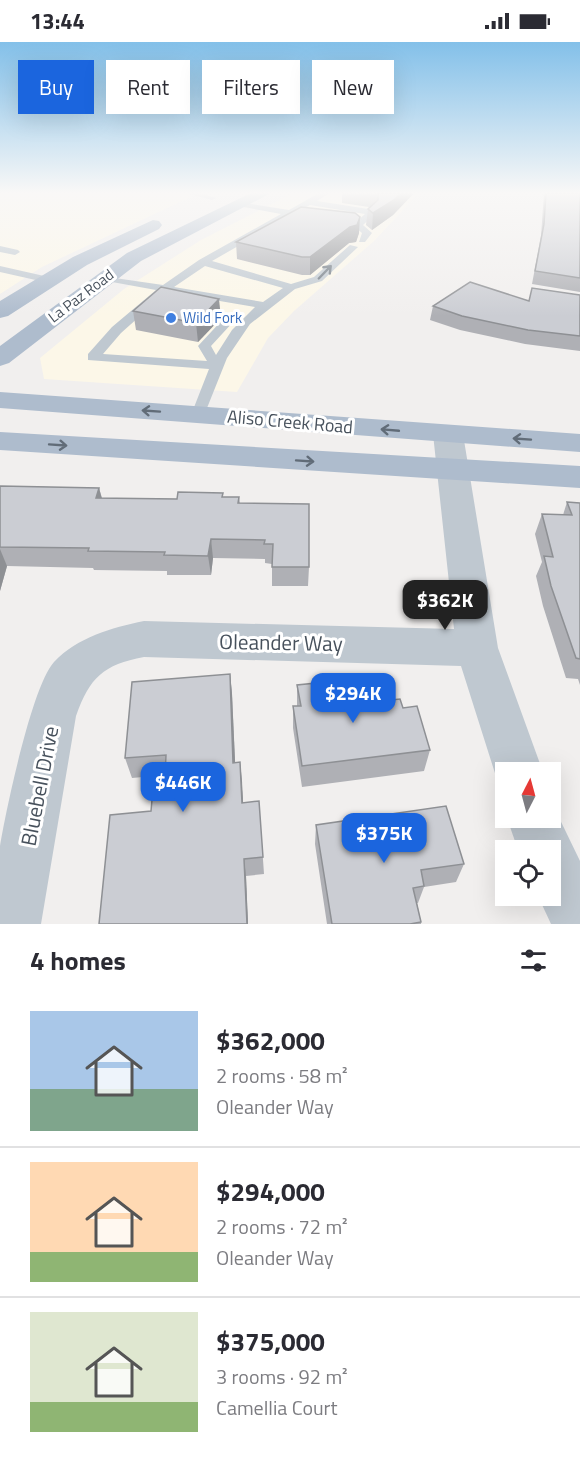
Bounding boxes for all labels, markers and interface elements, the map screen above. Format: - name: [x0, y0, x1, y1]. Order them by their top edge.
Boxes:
- text: 13:44: [30, 4, 85, 38]
- chip: Buy: [18, 60, 94, 114]
- chip: Rent: [106, 60, 190, 114]
- chip: Filters: [202, 60, 300, 114]
- chip: New: [312, 60, 394, 114]
- street label: La Paz Road: [43, 263, 118, 328]
- one-way arrow: [317, 265, 332, 280]
- place label: Wild Fork: [183, 306, 242, 329]
- marker: Wild Fork: [164, 311, 178, 325]
- street label: Aliso Creek Road: [226, 403, 354, 440]
- one-way arrow: [141, 405, 161, 416]
- one-way arrow: [381, 424, 401, 435]
- one-way arrow: [512, 433, 532, 444]
- one-way arrow: [48, 439, 68, 450]
- one-way arrow: [294, 456, 314, 467]
- pin: $362K: [403, 580, 487, 631]
- text: $362K: [417, 584, 473, 615]
- street label: Oleander Way: [219, 625, 343, 659]
- pin: $294K: [311, 673, 395, 724]
- text: $294K: [325, 677, 381, 708]
- street label: Bluebell Drive: [12, 723, 66, 848]
- pin: $446K: [141, 762, 225, 813]
- north arrow: [495, 762, 561, 828]
- map controls: [495, 762, 561, 906]
- text: $446K: [155, 766, 211, 797]
- pin: $375K: [342, 813, 426, 864]
- text: $375K: [356, 817, 412, 848]
- button: locate: [495, 840, 561, 906]
- text: 4 homes: [30, 941, 126, 980]
- icon: filters: [517, 944, 550, 977]
- text: $362,000: [216, 1021, 325, 1060]
- icon: home: [78, 1035, 150, 1107]
- text: 2 rooms · 58 m²: [216, 1060, 348, 1091]
- text: Oleander Way: [216, 1091, 334, 1122]
- text: $294,000: [216, 1172, 325, 1211]
- icon: home: [78, 1186, 150, 1258]
- text: 2 rooms · 72 m²: [216, 1211, 348, 1242]
- text: Oleander Way: [216, 1242, 334, 1273]
- text: $375,000: [216, 1322, 325, 1361]
- icon: home: [78, 1336, 150, 1408]
- text: 3 rooms · 92 m²: [216, 1361, 348, 1392]
- text: Camellia Court: [216, 1392, 338, 1423]

